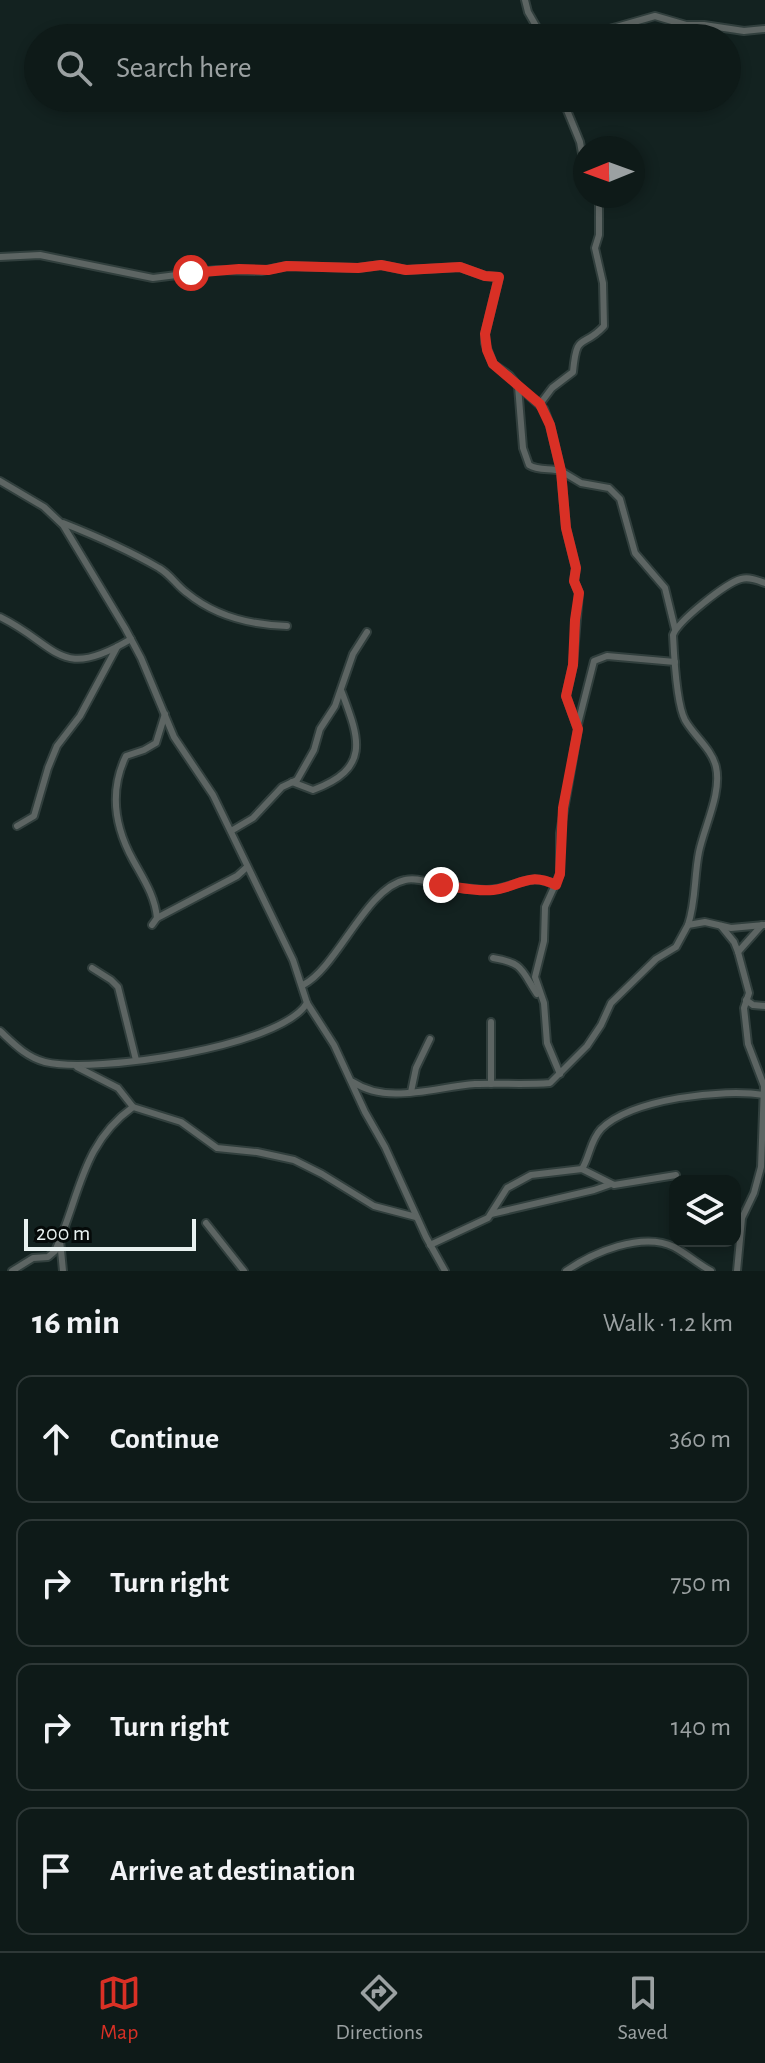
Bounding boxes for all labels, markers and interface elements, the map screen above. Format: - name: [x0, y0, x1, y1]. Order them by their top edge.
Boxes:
- search box: [24, 24, 741, 112]
- icon: search: [52, 46, 96, 90]
- text: Search here: [116, 53, 252, 83]
- north arrow: [573, 136, 645, 208]
- route start: [173, 255, 209, 291]
- route end: [423, 867, 459, 903]
- map controls: [669, 1175, 741, 1247]
- button: layers: [669, 1175, 741, 1247]
- scale bar: [24, 1215, 196, 1251]
- text: 200 m: [36, 1222, 90, 1244]
- text: 16 min: [32, 1306, 120, 1340]
- text: Walk · 1.2 km: [603, 1310, 733, 1336]
- icon: ahead: [34, 1417, 78, 1461]
- text: Continue: [110, 1424, 219, 1454]
- text: 360 m: [669, 1426, 731, 1452]
- icon: right: [34, 1561, 78, 1605]
- text: Turn right: [110, 1568, 229, 1598]
- text: 750 m: [670, 1570, 731, 1596]
- icon: right: [34, 1705, 78, 1749]
- text: Turn right: [110, 1712, 229, 1742]
- text: 140 m: [671, 1714, 731, 1740]
- icon: arrive: [34, 1849, 78, 1893]
- text: Arrive at destination: [110, 1856, 356, 1886]
- tab: Map: [97, 1971, 141, 2045]
- tab: Directions: [335, 1971, 423, 2045]
- tab: Saved: [617, 1971, 668, 2045]

